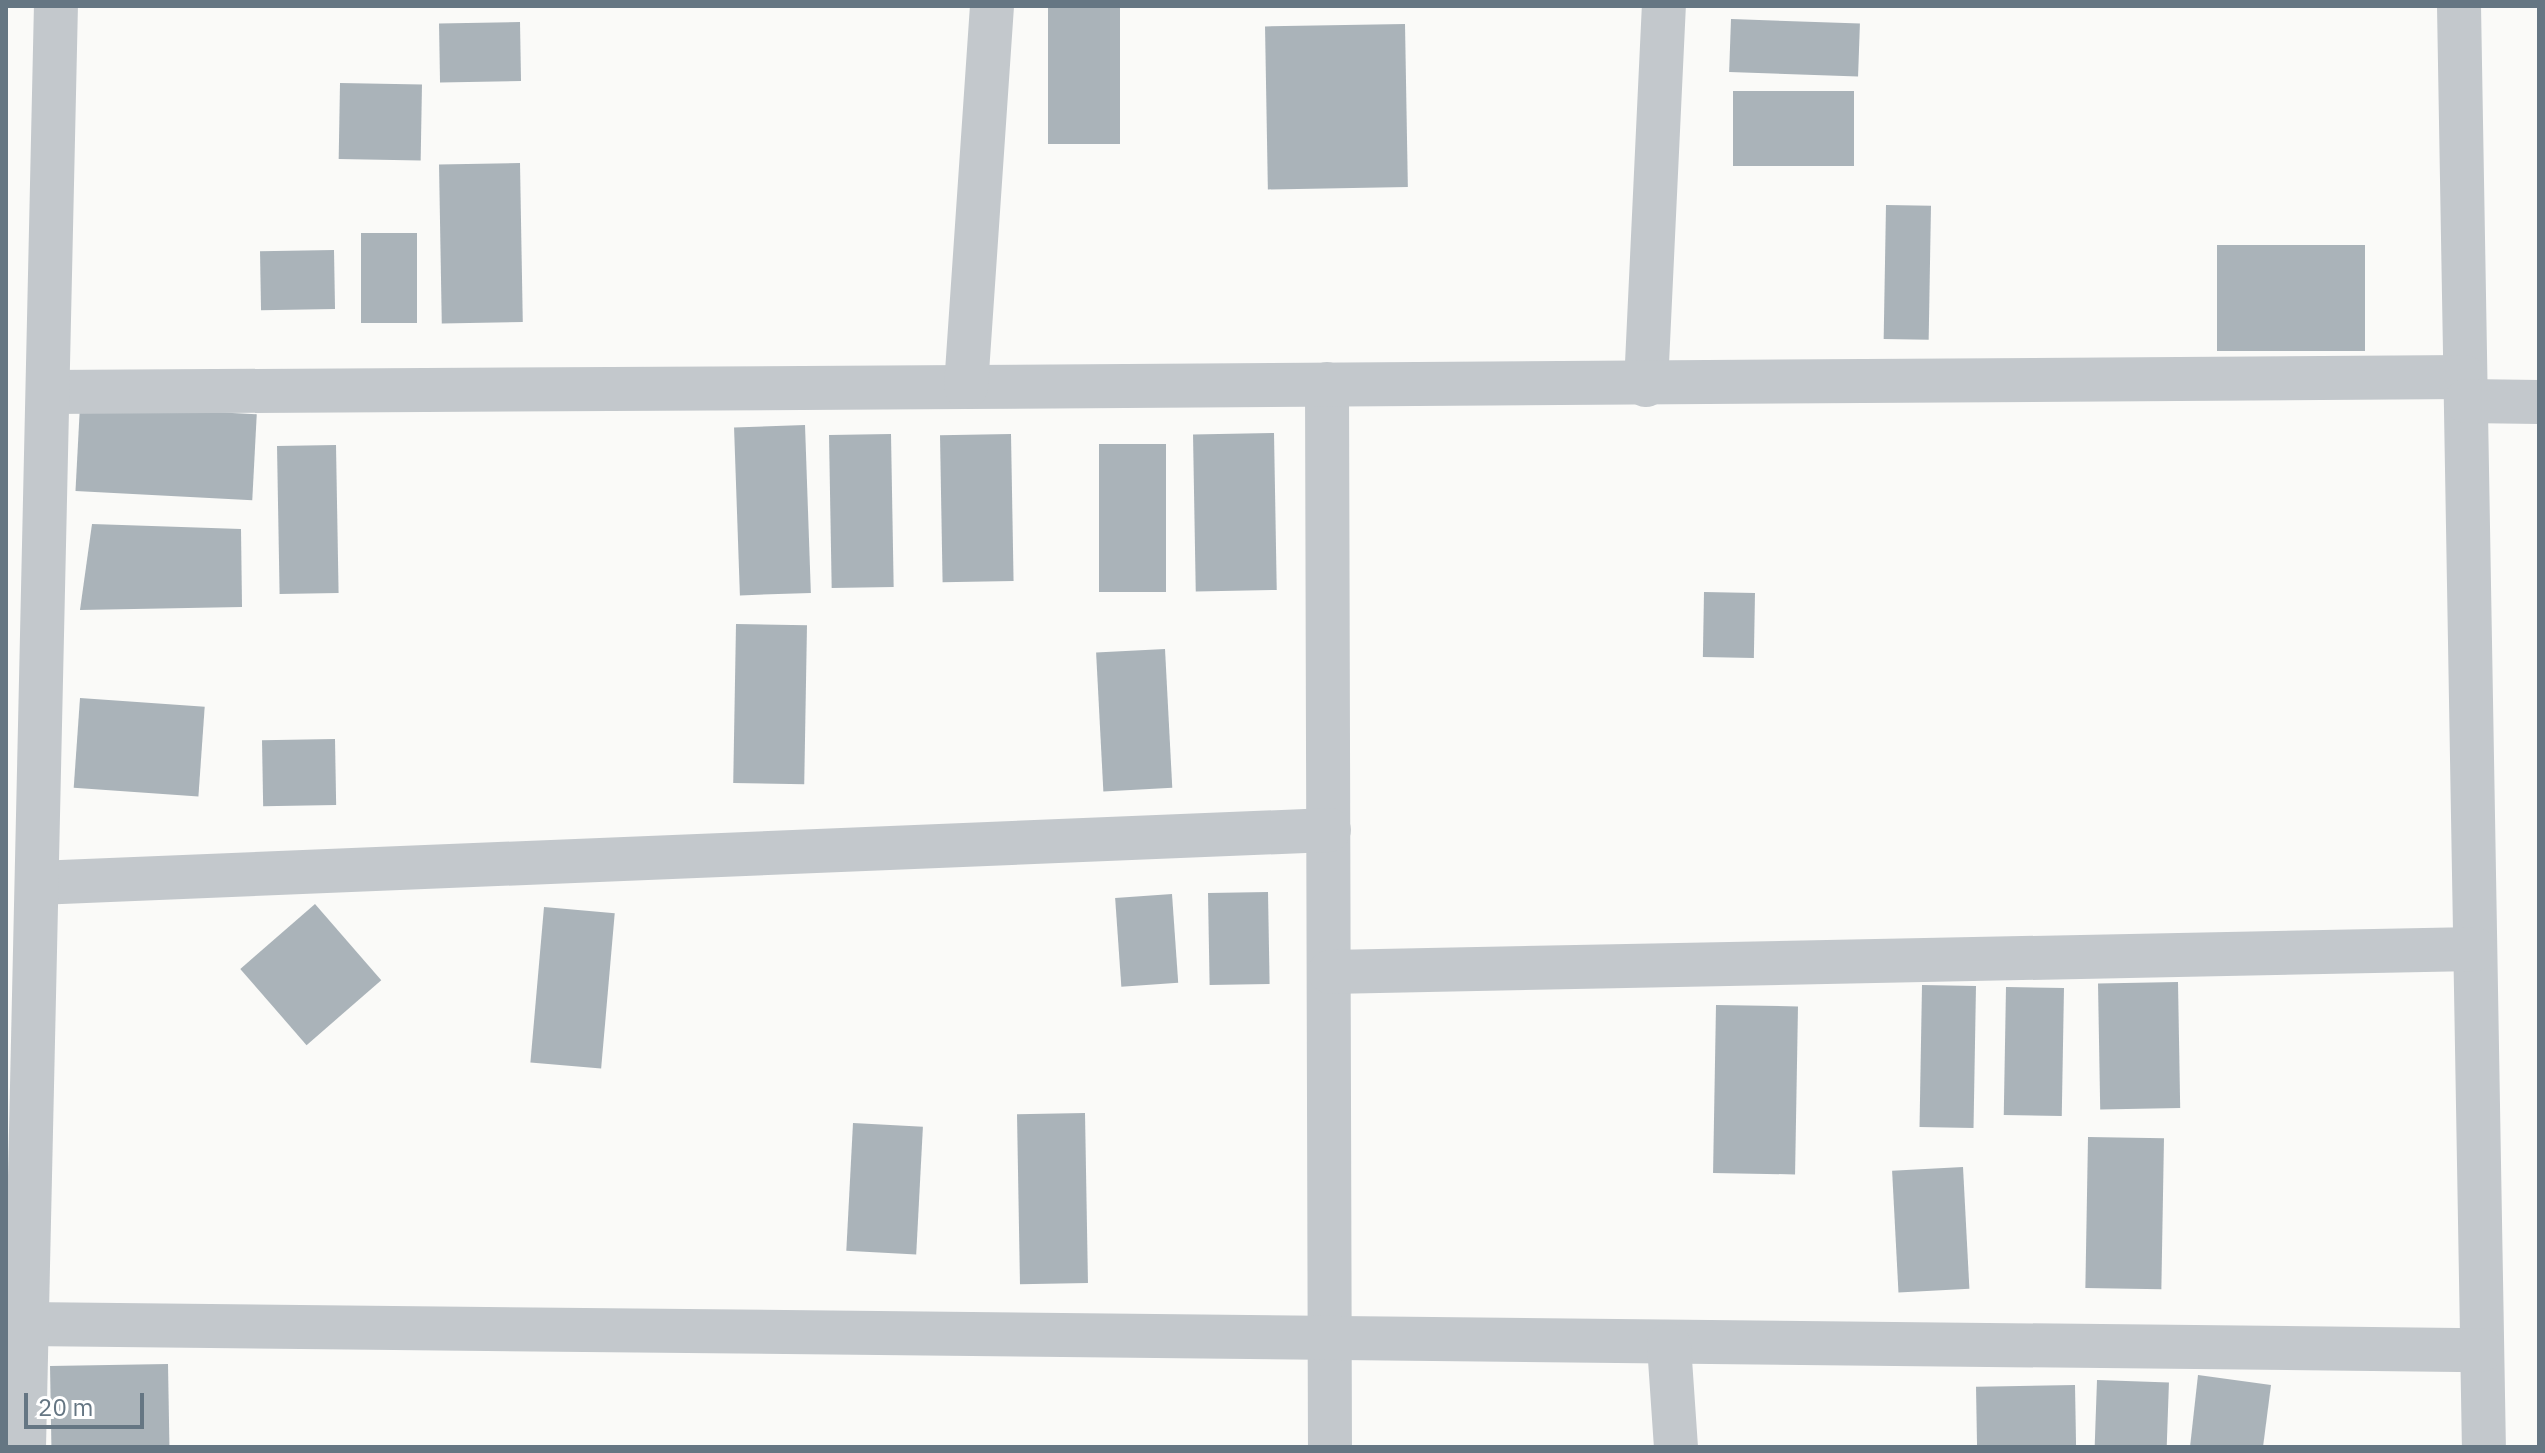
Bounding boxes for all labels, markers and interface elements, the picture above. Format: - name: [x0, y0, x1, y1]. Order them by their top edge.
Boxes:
- scale bar: [28, 1377, 148, 1427]
- text: 20 m: [38, 1391, 93, 1423]

